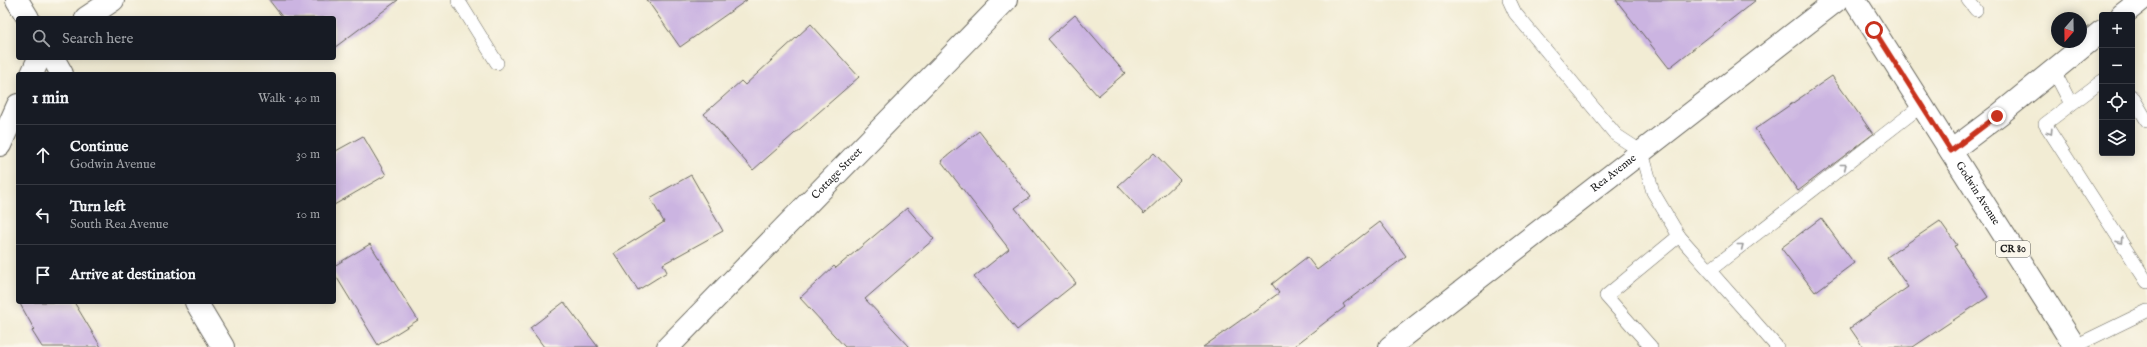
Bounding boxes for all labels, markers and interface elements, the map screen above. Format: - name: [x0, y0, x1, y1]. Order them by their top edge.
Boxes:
- north arrow: [2051, 12, 2087, 48]
- map controls: [2099, 12, 2135, 156]
- button: +: [2099, 12, 2135, 48]
- search box: [16, 16, 336, 60]
- route start: [1865, 21, 1883, 39]
- icon: search: [30, 27, 52, 49]
- text: Search here: [62, 29, 133, 48]
- button: −: [2099, 48, 2135, 84]
- button: locate: [2099, 84, 2135, 120]
- text: 1 min: [32, 88, 69, 109]
- text: Walk · 40 m: [258, 90, 320, 107]
- route end: [1988, 107, 2006, 125]
- button: layers: [2099, 120, 2135, 156]
- one-way arrow: [2045, 127, 2052, 134]
- text: Continue: [70, 137, 128, 156]
- icon: ahead: [32, 144, 54, 166]
- street label: Cottage Street: [808, 145, 865, 203]
- text: 30 m: [296, 146, 320, 163]
- street label: Rea Avenue: [1588, 151, 1639, 196]
- text: Godwin Avenue: [70, 156, 156, 173]
- street label: Godwin Avenue: [1952, 159, 2003, 228]
- one-way arrow: [1839, 164, 1846, 171]
- text: Turn left: [70, 197, 126, 216]
- icon: left: [32, 204, 54, 226]
- text: 10 m: [296, 206, 320, 223]
- text: South Rea Avenue: [70, 216, 169, 233]
- one-way arrow: [2115, 237, 2123, 244]
- road number: CR 80: [1996, 241, 2030, 257]
- one-way arrow: [1736, 243, 1743, 250]
- icon: arrive: [32, 264, 54, 286]
- text: Arrive at destination: [70, 265, 196, 284]

